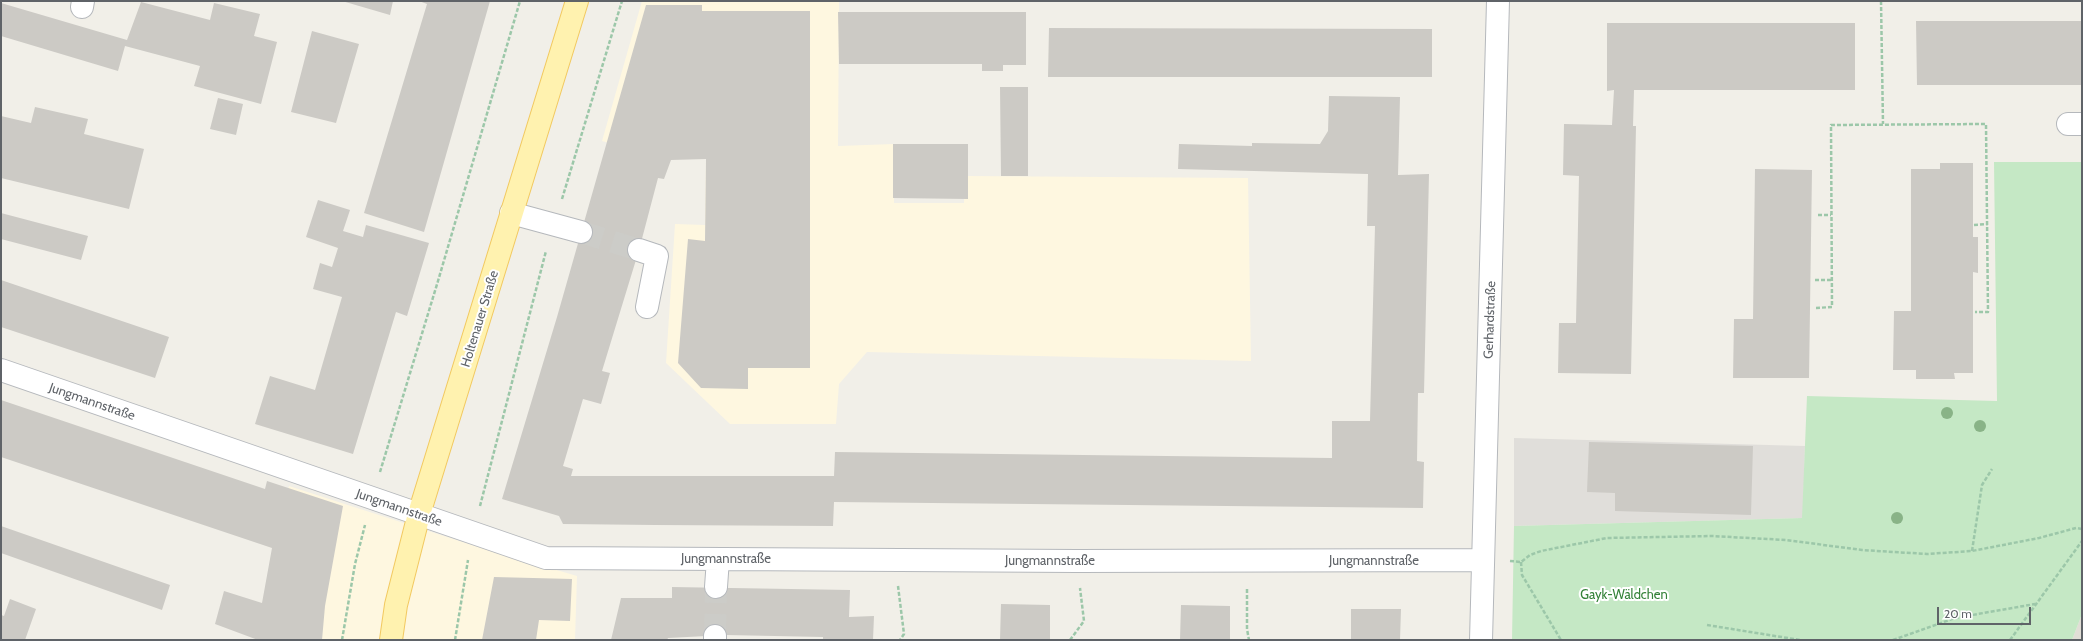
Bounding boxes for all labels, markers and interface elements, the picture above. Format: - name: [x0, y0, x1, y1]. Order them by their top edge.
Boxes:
- street label: Holtenauer Straße: [458, 269, 502, 369]
- street label: Gerhardstraße: [1481, 281, 1499, 359]
- street label: Jungmannstraße: [47, 380, 137, 424]
- street label: Jungmannstraße: [354, 486, 444, 530]
- street label: Jungmannstraße: [681, 551, 771, 567]
- street label: Jungmannstraße: [1005, 553, 1095, 569]
- street label: Jungmannstraße: [1329, 553, 1419, 569]
- park label: Gayk-Wäldchen: [1580, 587, 1668, 603]
- scale bar: [1939, 599, 2033, 625]
- text: 20 m: [1944, 606, 1972, 621]

